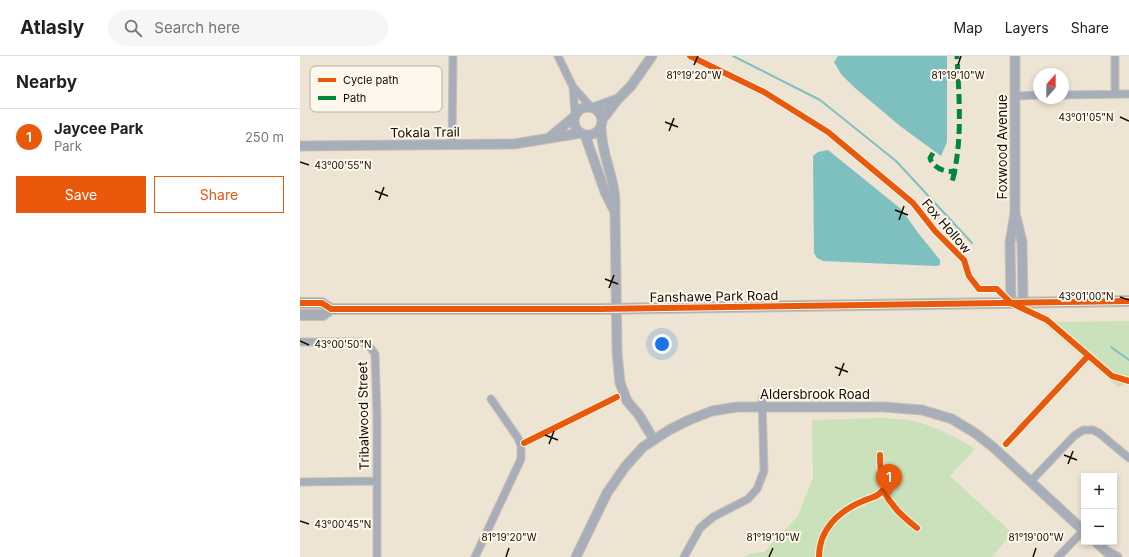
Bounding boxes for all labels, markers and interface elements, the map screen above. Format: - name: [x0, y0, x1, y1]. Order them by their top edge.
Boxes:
- search box: [108, 10, 388, 46]
- text: Atlasly: [20, 16, 84, 39]
- icon: search: [122, 17, 144, 39]
- text: Search here: [154, 18, 240, 37]
- text: Map: [954, 19, 983, 36]
- text: Layers: [1005, 19, 1049, 36]
- text: Share: [1071, 19, 1109, 36]
- legend: [310, 66, 442, 112]
- north arrow: [1033, 68, 1069, 104]
- text: 81°19'20"W: [667, 69, 722, 81]
- text: 81°19'10"W: [932, 69, 985, 81]
- text: Nearby: [16, 72, 77, 92]
- text: Cycle path: [343, 73, 399, 87]
- text: Path: [343, 91, 366, 105]
- street label: Foxwood Avenue: [994, 94, 1010, 200]
- text: 43°01'05"N: [1059, 111, 1114, 123]
- text: Jaycee Park: [54, 119, 144, 138]
- street label: Tokala Trail: [390, 123, 460, 141]
- text: 1: [26, 129, 32, 145]
- text: 250 m: [245, 129, 284, 145]
- text: Park: [54, 138, 82, 154]
- text: 43°00'55"N: [314, 159, 372, 171]
- button: Save: [16, 176, 146, 213]
- button: Share: [154, 176, 284, 213]
- street label: Fox Hollow: [919, 195, 975, 257]
- street label: Fanshawe Park Road: [650, 287, 778, 305]
- text: 43°01'00"N: [1058, 290, 1114, 302]
- your location: [652, 334, 672, 354]
- text: 43°00'50"N: [314, 338, 372, 350]
- street label: Tribalwood Street: [354, 362, 372, 470]
- street label: Aldersbrook Road: [760, 386, 870, 402]
- pin: 1: [876, 464, 902, 497]
- map controls: [1081, 473, 1117, 545]
- button: +: [1081, 473, 1117, 509]
- button: −: [1081, 509, 1117, 545]
- text: 43°00'45"N: [315, 518, 371, 530]
- text: 81°19'20"W: [482, 531, 537, 543]
- text: 81°19'10"W: [747, 531, 800, 543]
- text: 81°19'00"W: [1008, 531, 1064, 543]

